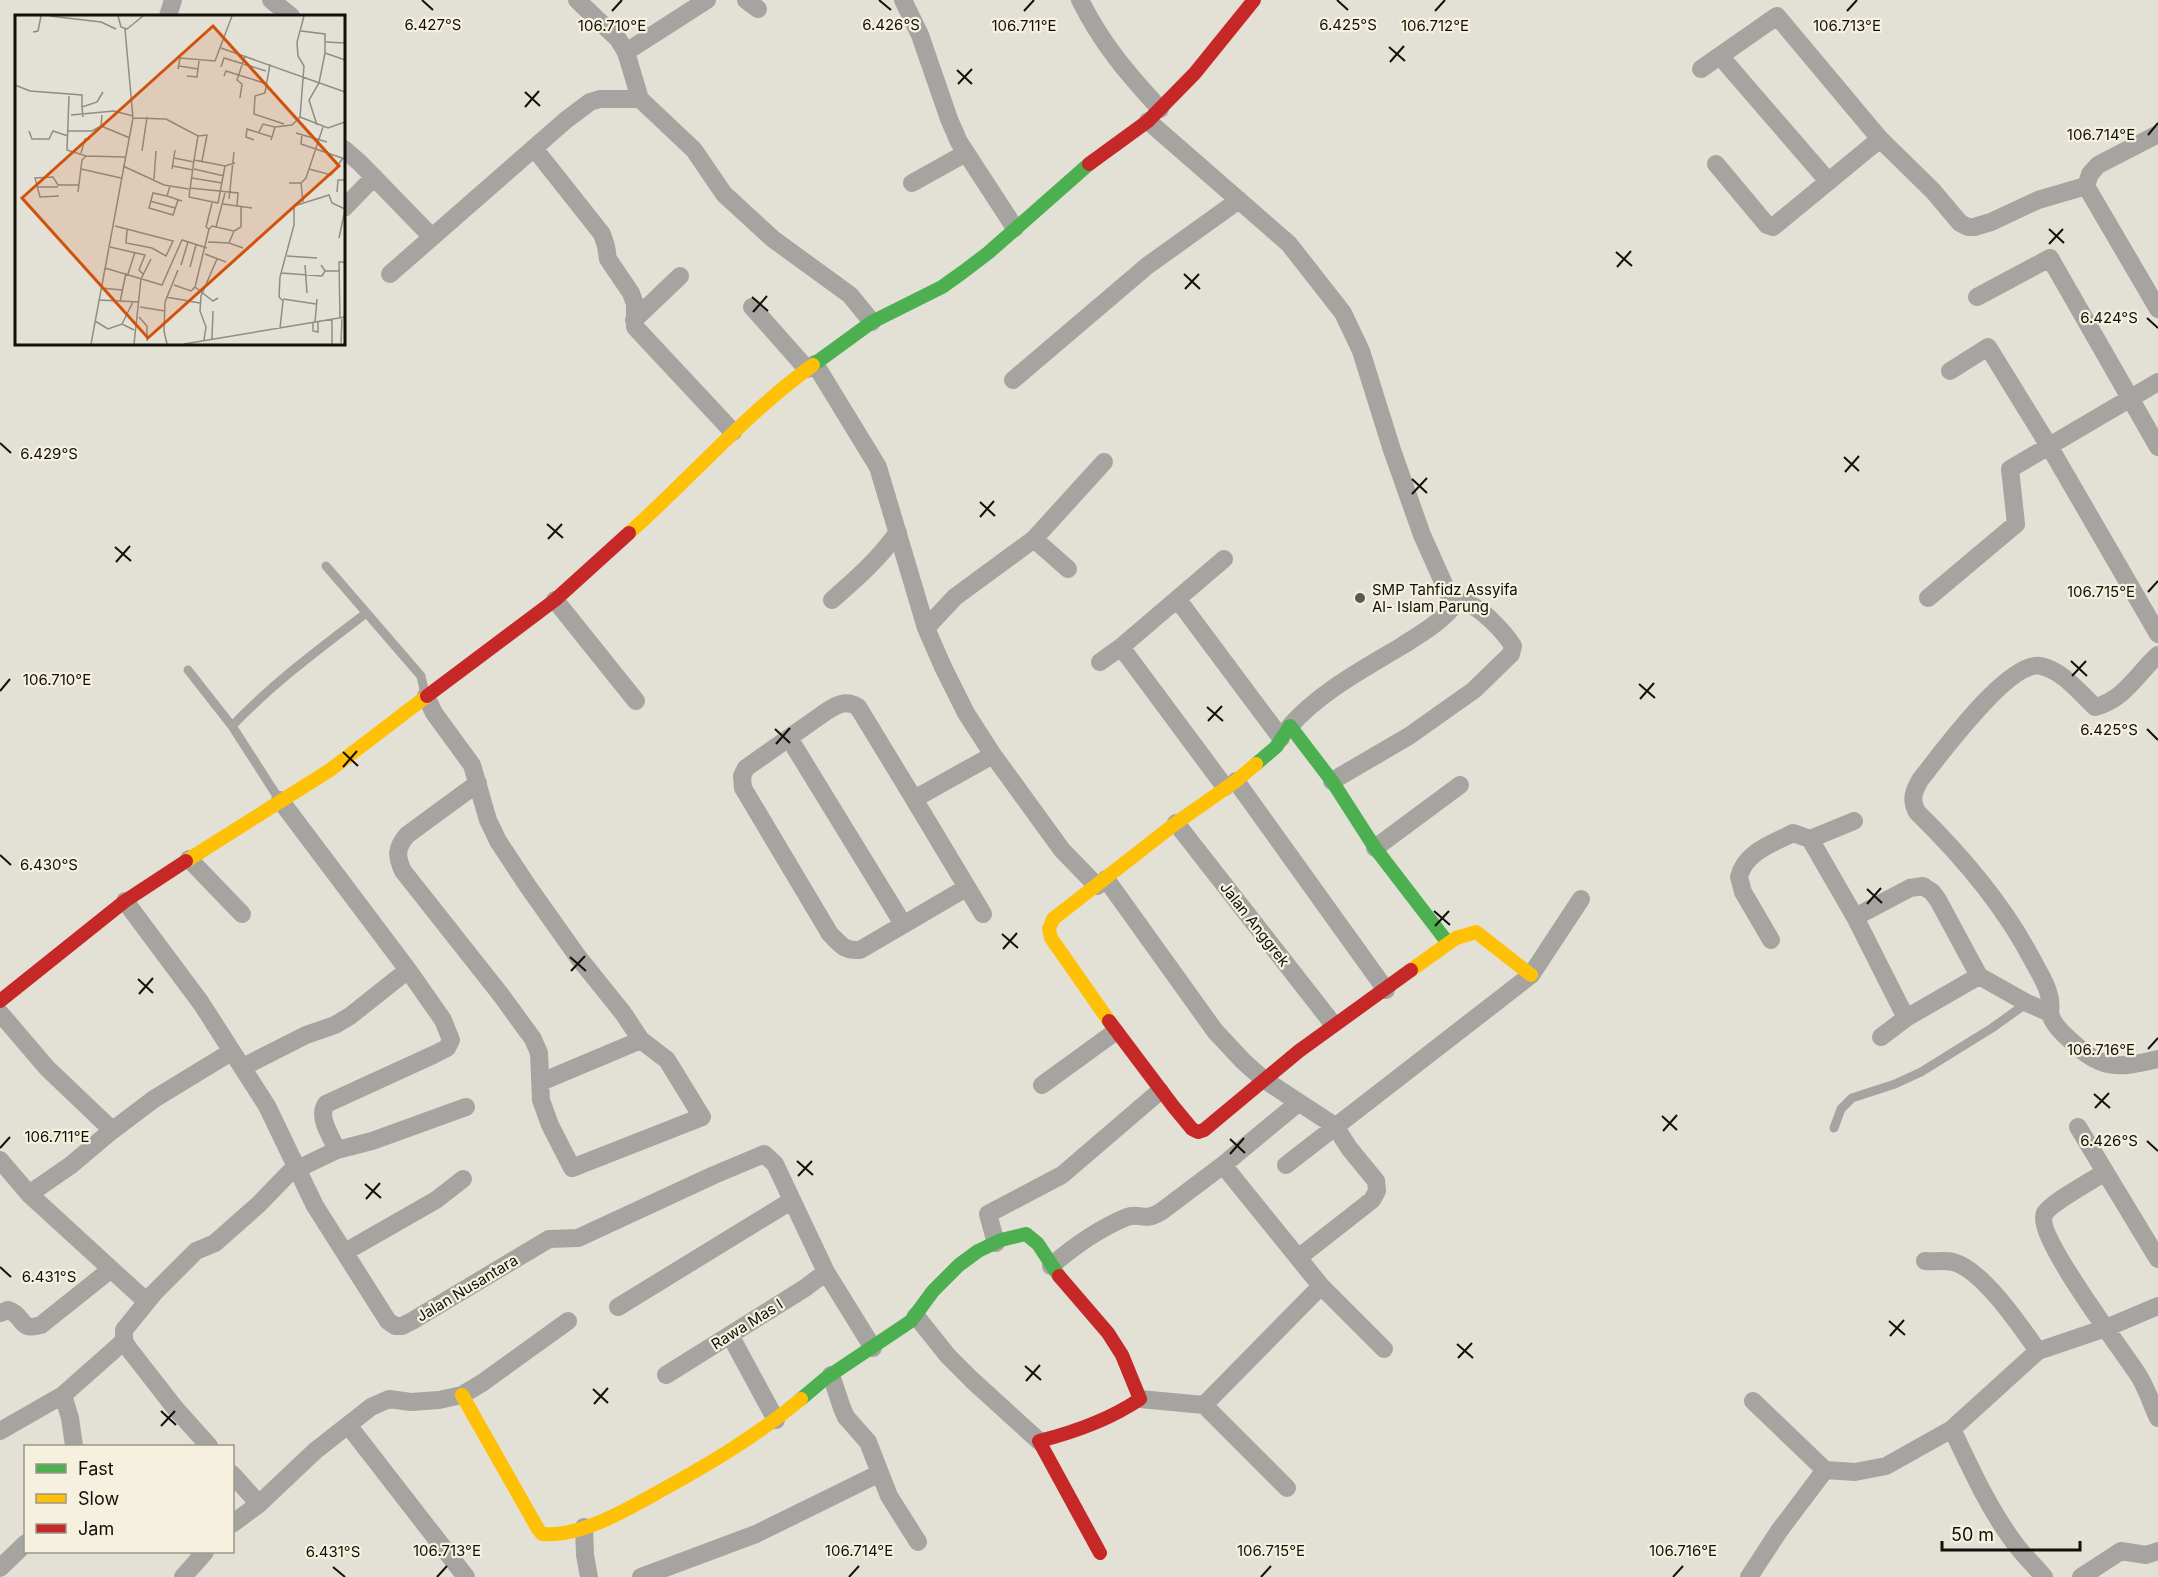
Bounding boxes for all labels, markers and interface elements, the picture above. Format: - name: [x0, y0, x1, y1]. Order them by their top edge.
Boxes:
- inset map: [15, 15, 345, 345]
- text: 6.427°S: [405, 15, 461, 34]
- text: 6.426°S: [862, 15, 920, 34]
- text: 6.425°S: [1319, 15, 1377, 34]
- text: 106.710°E: [578, 16, 646, 35]
- text: 106.711°E: [991, 16, 1057, 35]
- text: 106.712°E: [1401, 16, 1469, 35]
- text: 106.713°E: [1813, 16, 1881, 35]
- text: 106.714°E: [2067, 125, 2135, 144]
- text: 6.424°S: [2080, 308, 2138, 327]
- text: 6.429°S: [20, 444, 78, 463]
- place label: SMP Tahfidz Assyifa Al- Islam Parung: [1372, 580, 1518, 616]
- text: 106.715°E: [2067, 582, 2135, 601]
- marker: SMP Tahfidz Assyifa Al- Islam Parung: [1353, 591, 1367, 605]
- text: 106.710°E: [23, 670, 91, 689]
- text: 6.425°S: [2080, 720, 2138, 739]
- text: 6.430°S: [20, 855, 78, 874]
- street label: Jalan Anggrek: [1216, 878, 1294, 971]
- text: 106.716°E: [2067, 1040, 2135, 1059]
- text: 106.711°E: [24, 1127, 90, 1146]
- text: 6.426°S: [2080, 1131, 2138, 1150]
- street label: Jalan Nusantara: [413, 1250, 521, 1326]
- text: 6.431°S: [22, 1267, 76, 1286]
- street label: Rawa Mas I: [708, 1294, 786, 1354]
- legend: [24, 1445, 234, 1553]
- text: Fast: [78, 1458, 114, 1479]
- text: Slow: [78, 1488, 119, 1509]
- scale bar: [1942, 1514, 2080, 1552]
- text: Jam: [78, 1518, 114, 1539]
- text: 50 m: [1951, 1524, 1994, 1545]
- text: 106.713°E: [413, 1541, 481, 1560]
- text: 106.714°E: [825, 1541, 893, 1560]
- text: 106.715°E: [1237, 1541, 1305, 1560]
- text: 106.716°E: [1649, 1541, 1717, 1560]
- text: 6.431°S: [306, 1542, 360, 1561]

